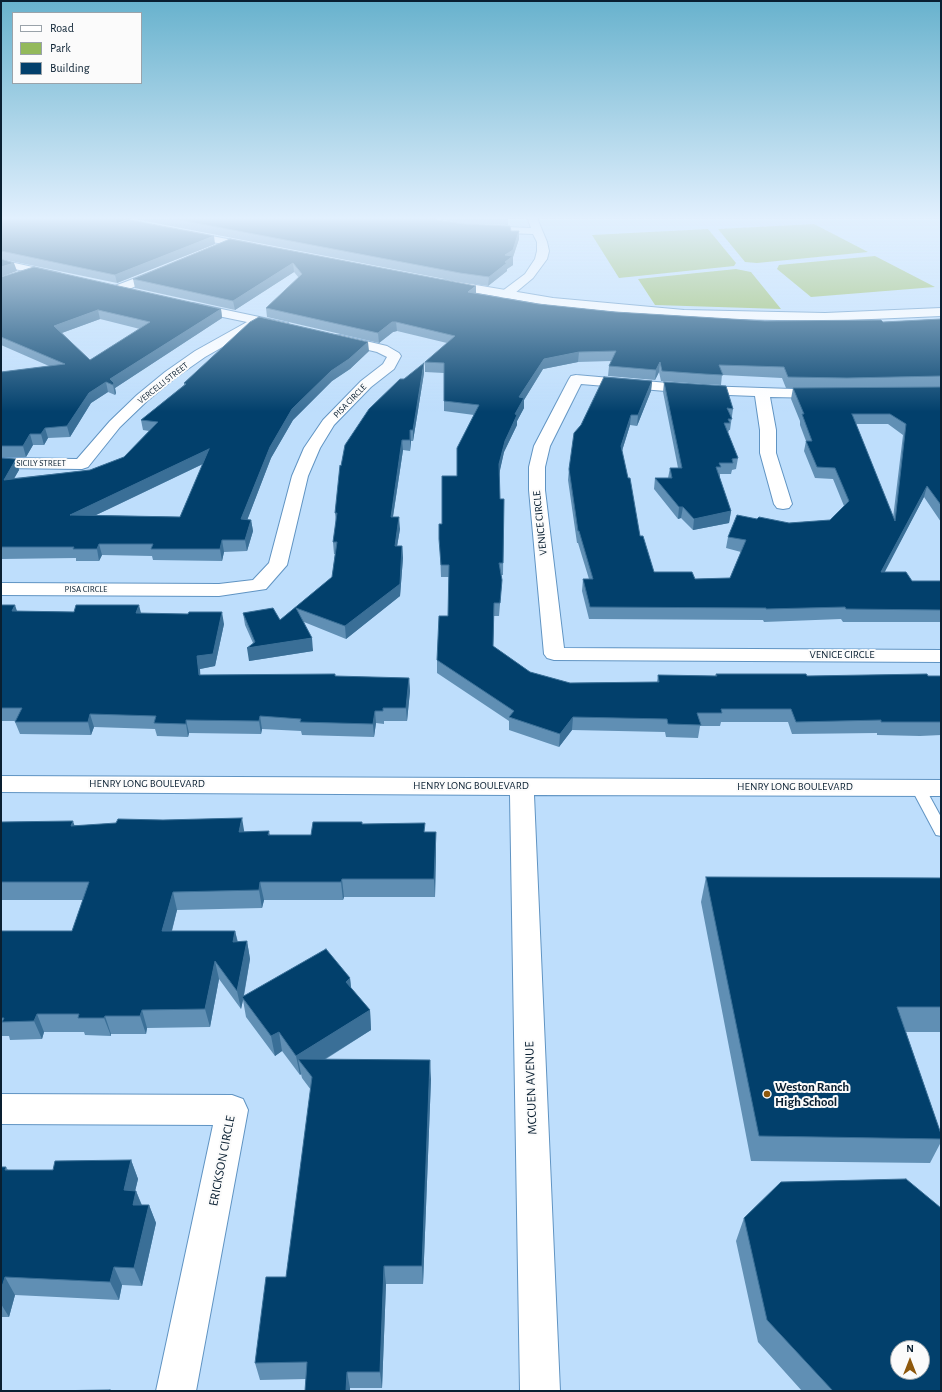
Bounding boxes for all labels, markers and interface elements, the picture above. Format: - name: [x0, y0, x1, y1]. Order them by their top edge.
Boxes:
- legend: [12, 12, 142, 84]
- text: Road: [50, 22, 74, 34]
- text: Park: [50, 42, 71, 54]
- text: Building: [50, 62, 90, 74]
- street label: VERCELLI STREET: [136, 360, 190, 406]
- street label: PISA CIRCLE: [331, 382, 369, 420]
- street label: SICILY STREET: [16, 458, 66, 468]
- street label: VENICE CIRCLE: [530, 490, 550, 556]
- street label: PISA CIRCLE: [65, 584, 107, 594]
- street label: VENICE CIRCLE: [810, 648, 874, 662]
- street label: HENRY LONG BOULEVARD: [89, 777, 205, 791]
- street label: HENRY LONG BOULEVARD: [413, 779, 529, 793]
- street label: HENRY LONG BOULEVARD: [737, 780, 853, 794]
- street label: MCCUEN AVENUE: [522, 1041, 540, 1135]
- place label: Weston Ranch High School: [775, 1079, 849, 1110]
- marker: Weston Ranch High School: [762, 1089, 772, 1099]
- street label: ERICKSON CIRCLE: [206, 1114, 238, 1208]
- north arrow: [890, 1340, 930, 1380]
- text: N: [906, 1343, 914, 1354]

